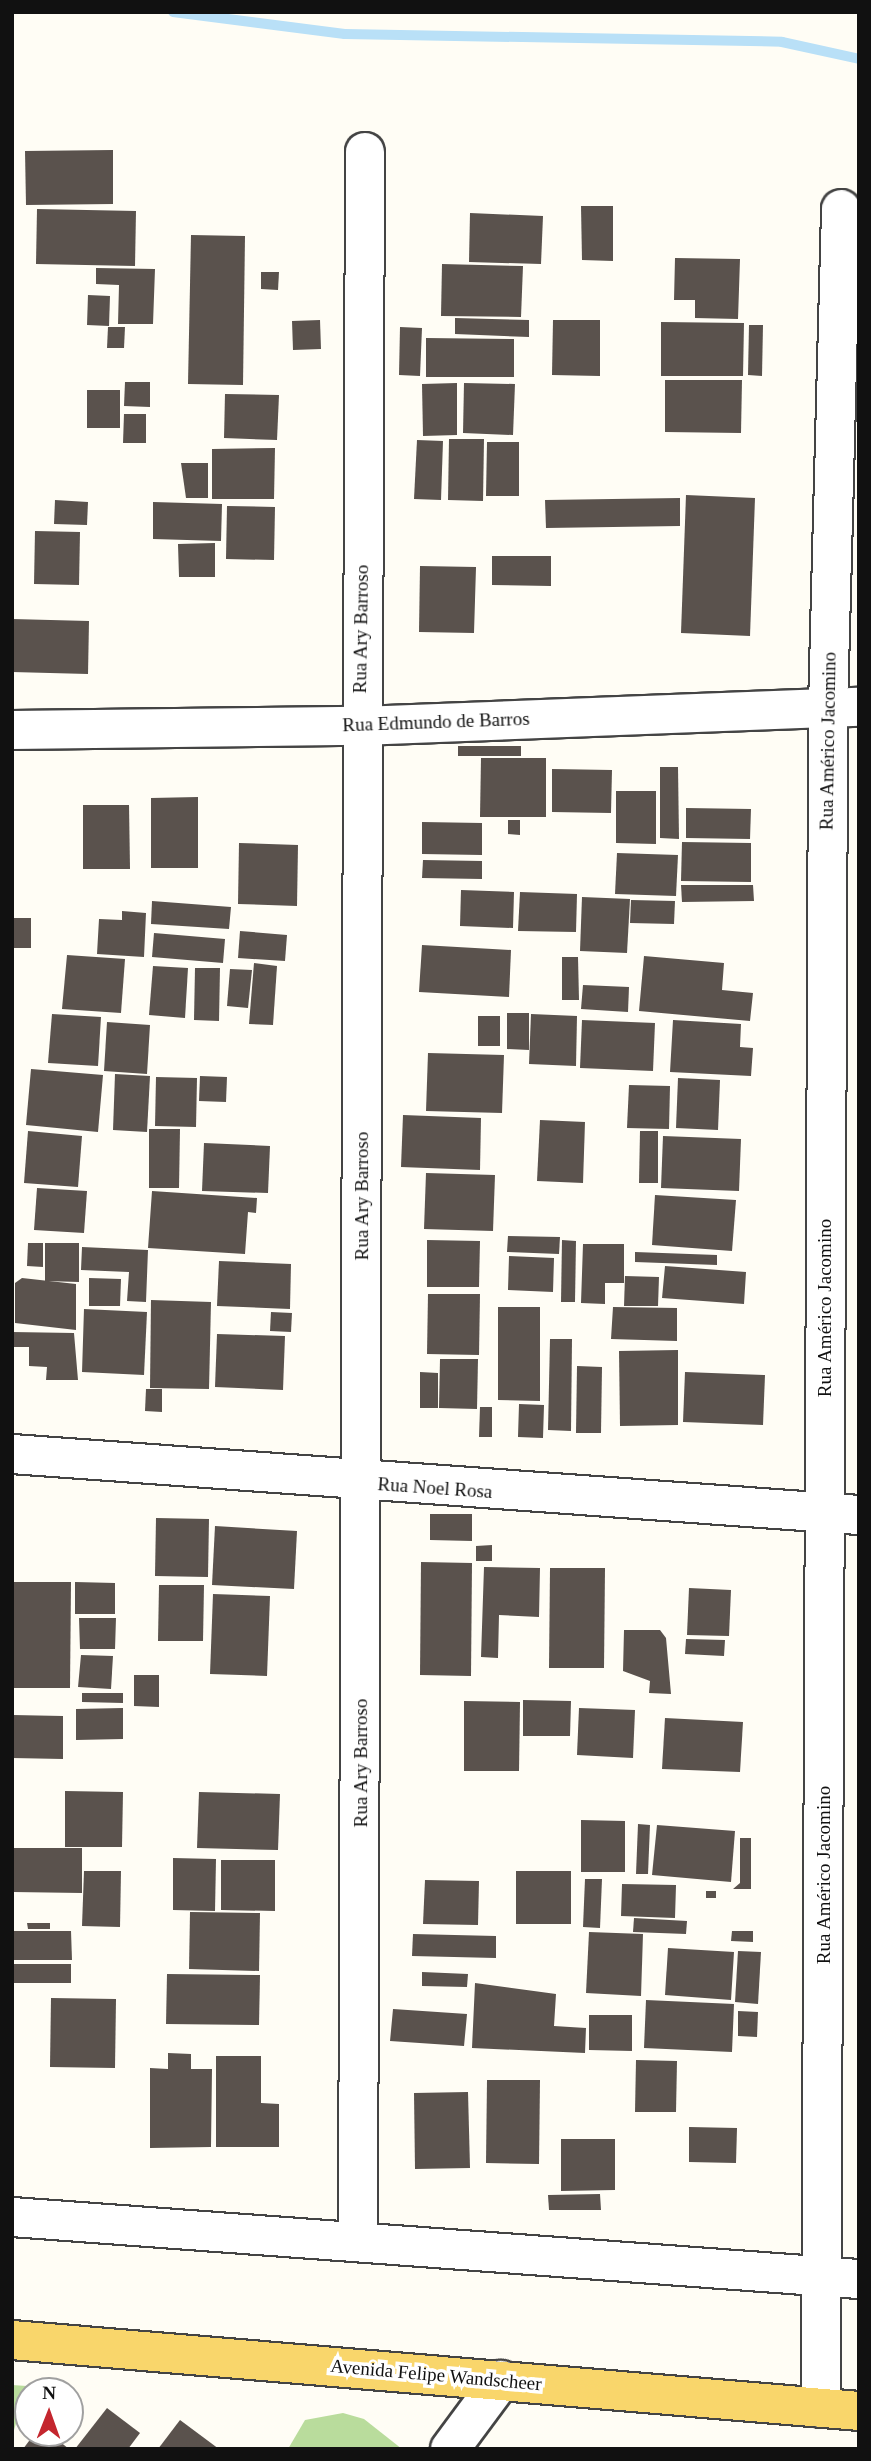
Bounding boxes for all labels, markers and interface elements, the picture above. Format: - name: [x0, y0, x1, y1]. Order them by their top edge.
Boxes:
- street label: Rua Ary Barroso: [348, 564, 374, 694]
- street label: Rua Américo Jacomino: [815, 651, 841, 831]
- street label: Rua Edmundo de Barros: [342, 707, 530, 737]
- street label: Rua Ary Barroso: [351, 1131, 373, 1261]
- street label: Rua Américo Jacomino: [814, 1218, 836, 1398]
- street label: Rua Noel Rosa: [377, 1473, 493, 1503]
- street label: Rua Ary Barroso: [350, 1698, 372, 1828]
- street label: Rua Américo Jacomino: [813, 1785, 835, 1965]
- street label: Avenida Felipe Wandscheer: [329, 2354, 543, 2396]
- north arrow: [14, 2377, 84, 2447]
- text: N: [42, 2382, 56, 2403]

